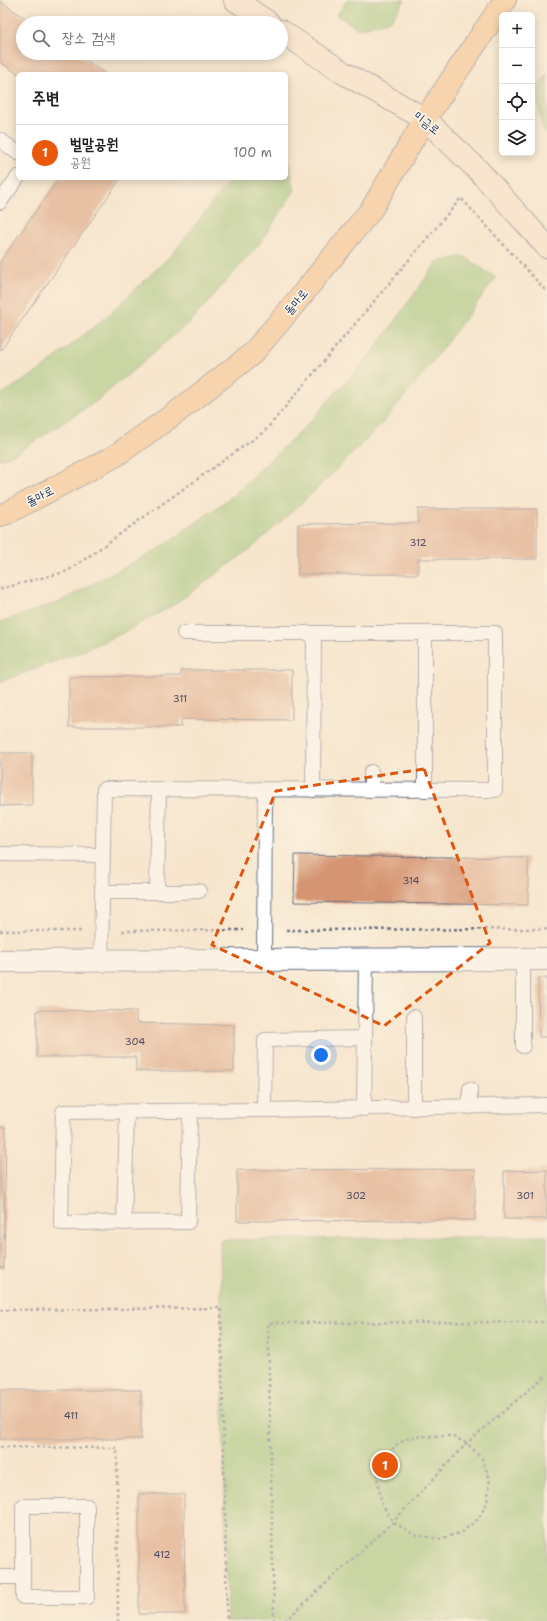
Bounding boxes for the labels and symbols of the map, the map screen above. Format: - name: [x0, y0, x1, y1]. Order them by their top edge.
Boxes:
- street label: 미금로: [411, 108, 443, 138]
- street label: 돌마로: [281, 286, 311, 318]
- street label: 돌마로: [23, 482, 57, 510]
- house number: 312: [409, 536, 427, 549]
- house number: 311: [173, 692, 187, 705]
- house number: 314: [402, 874, 420, 887]
- house number: 304: [125, 1035, 145, 1048]
- your location: [311, 1045, 331, 1065]
- house number: 302: [346, 1189, 366, 1202]
- house number: 301: [516, 1189, 534, 1202]
- house number: 411: [64, 1409, 78, 1422]
- pin: 1: [372, 1450, 398, 1480]
- house number: 412: [153, 1548, 171, 1561]

